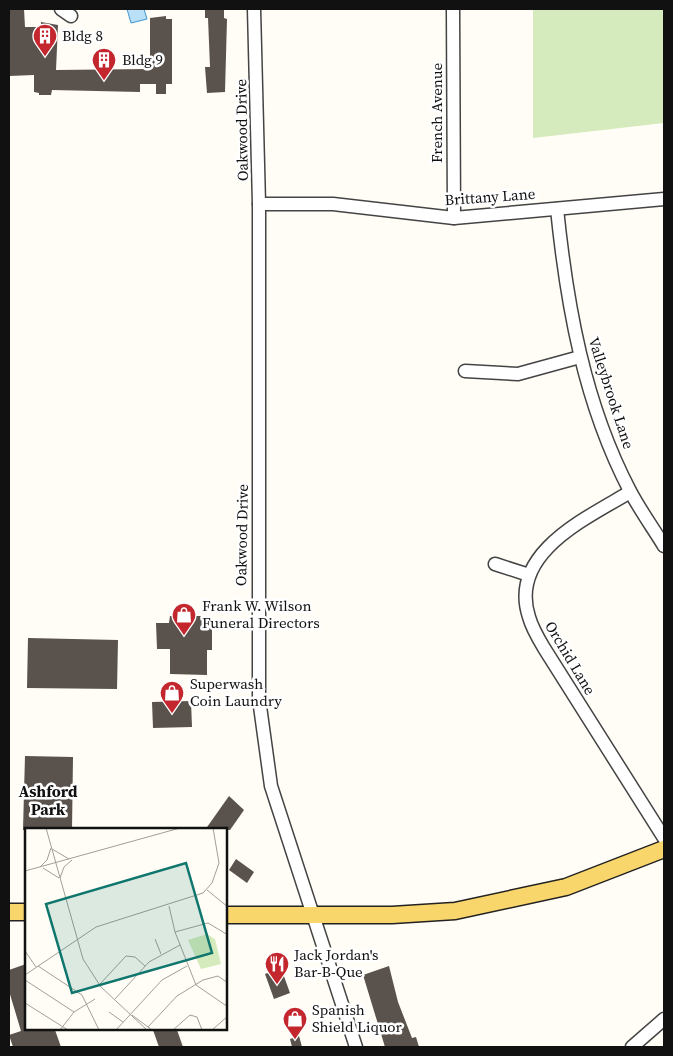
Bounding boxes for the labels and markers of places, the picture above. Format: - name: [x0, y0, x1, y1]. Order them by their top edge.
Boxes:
- building icon: Bldg 8: [32, 23, 58, 57]
- place label: Bldg 8: [62, 25, 103, 46]
- building icon: Bldg 9: [91, 47, 117, 81]
- place label: Bldg 9: [122, 49, 163, 70]
- place label: Frank W. Wilson Funeral Directors: [202, 595, 320, 633]
- shop icon: Frank W. Wilson Funeral Directors: [171, 602, 197, 636]
- place label: Superwash Coin Laundry: [190, 673, 282, 711]
- shop icon: Superwash Coin Laundry: [159, 680, 185, 714]
- place label: Jack Jordan's Bar-B-Que: [293, 944, 379, 982]
- restaurant icon: Jack Jordan's Bar-B-Que: [264, 951, 290, 985]
- place label: Spanish Shield Liquor: [312, 999, 403, 1037]
- shop icon: Spanish Shield Liquor: [282, 1006, 308, 1040]

